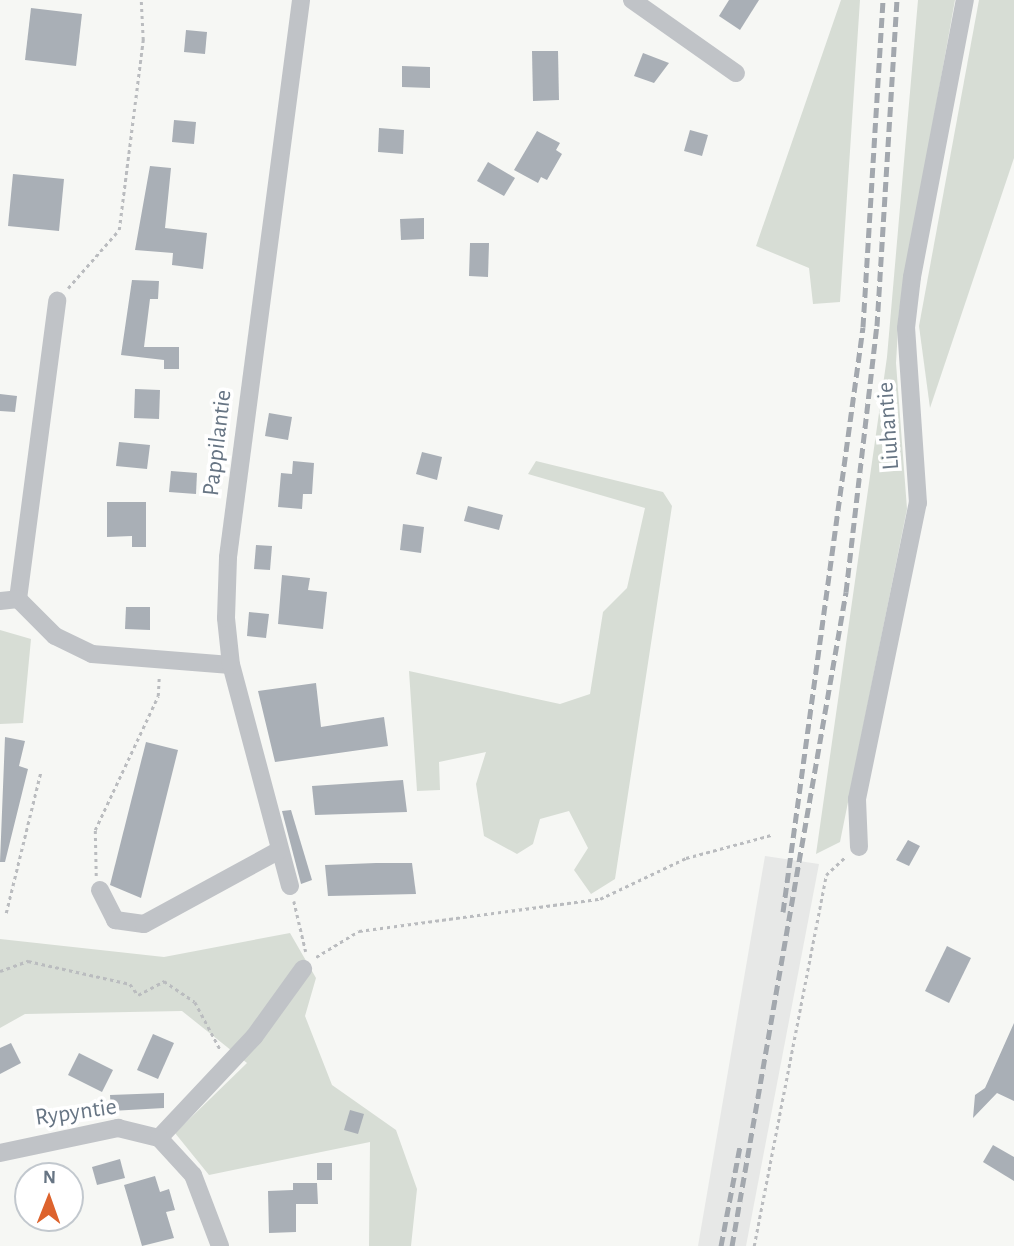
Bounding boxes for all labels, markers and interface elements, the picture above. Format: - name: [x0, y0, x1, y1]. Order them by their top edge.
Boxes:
- street label: Liuhantie: [872, 381, 906, 471]
- street label: Pappilantie: [197, 388, 239, 498]
- street label: Rypyntie: [33, 1093, 119, 1133]
- north arrow: [14, 1162, 84, 1232]
- text: N: [43, 1168, 56, 1187]

